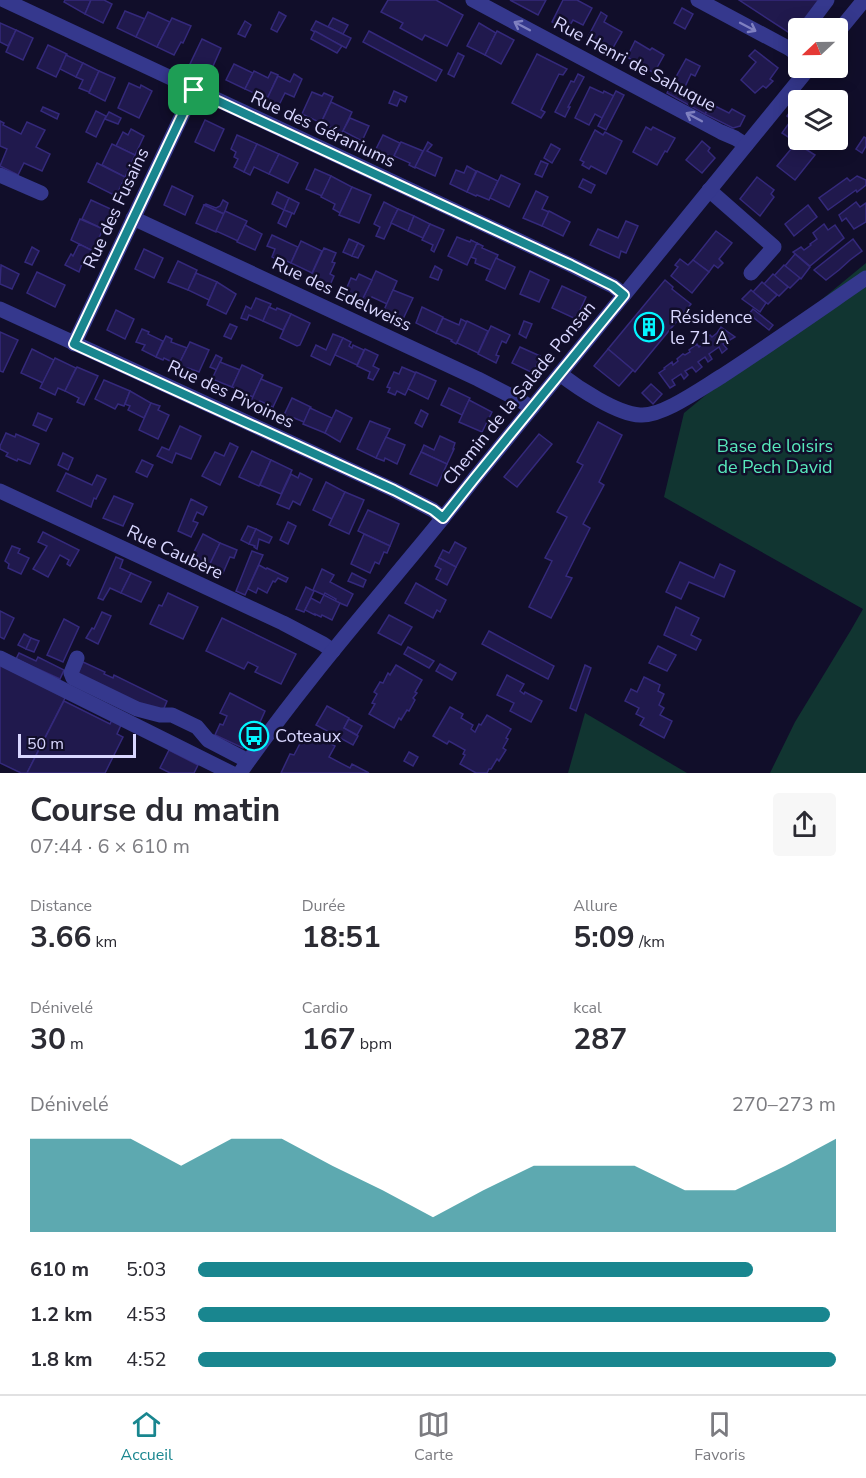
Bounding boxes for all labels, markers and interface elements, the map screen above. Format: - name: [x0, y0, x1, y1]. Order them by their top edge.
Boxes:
- street label: Rue Henri de Sahuque: [550, 11, 720, 117]
- north arrow: [788, 18, 848, 78]
- map controls: [788, 18, 848, 150]
- one-way arrow: [514, 20, 531, 32]
- one-way arrow: [739, 21, 757, 33]
- pin: [168, 64, 219, 115]
- icon: arrive: [177, 73, 210, 106]
- street label: Rue des Géraniums: [247, 85, 399, 173]
- button: layers: [788, 90, 848, 150]
- one-way arrow: [686, 111, 704, 122]
- street label: Rue des Fusains: [78, 144, 154, 272]
- street label: Rue des Edelweiss: [268, 251, 416, 337]
- street label: Chemin de la Salade Ponsan: [437, 296, 601, 490]
- place label: Résidence le 71 A: [670, 305, 752, 350]
- building icon: Résidence le 71 A: [633, 311, 665, 343]
- street label: Rue des Pivoines: [164, 354, 298, 434]
- park label: Base de loisirs de Pech David: [717, 434, 833, 479]
- street label: Rue Caubère: [123, 519, 227, 585]
- bus stop icon: Coteaux: [238, 720, 270, 752]
- place label: Coteaux: [275, 724, 342, 748]
- scale bar: [18, 731, 136, 758]
- text: 50 m: [27, 733, 64, 755]
- text: Course du matin: [30, 788, 280, 833]
- button: share: [773, 793, 836, 856]
- text: 07:44 · 6 × 610 m: [30, 833, 190, 860]
- text: Distance: [30, 895, 92, 917]
- text: Durée: [302, 895, 345, 917]
- text: Allure: [573, 895, 618, 917]
- text: 3.66: [30, 917, 91, 958]
- text: 18:51: [302, 917, 381, 958]
- text: 5:09: [573, 917, 635, 958]
- text: km: [91, 931, 117, 953]
- text: /km: [635, 931, 665, 953]
- text: Dénivelé: [30, 997, 93, 1019]
- text: Cardio: [302, 997, 348, 1019]
- text: kcal: [573, 997, 602, 1019]
- text: 30: [30, 1019, 66, 1060]
- text: 167: [302, 1019, 356, 1060]
- text: 287: [573, 1019, 627, 1060]
- text: m: [66, 1033, 84, 1055]
- text: bpm: [356, 1033, 392, 1055]
- text: Dénivelé: [30, 1091, 109, 1118]
- text: 270–273 m: [732, 1091, 836, 1118]
- text: 610 m: [30, 1256, 89, 1283]
- text: 5:03: [126, 1256, 167, 1283]
- text: 1.2 km: [30, 1301, 93, 1328]
- text: 4:53: [126, 1301, 167, 1328]
- text: 1.8 km: [30, 1346, 93, 1373]
- text: 4:52: [126, 1346, 167, 1373]
- tab: Accueil: [121, 1408, 173, 1466]
- tab: Carte: [414, 1408, 453, 1466]
- tab: Favoris: [694, 1408, 745, 1466]

